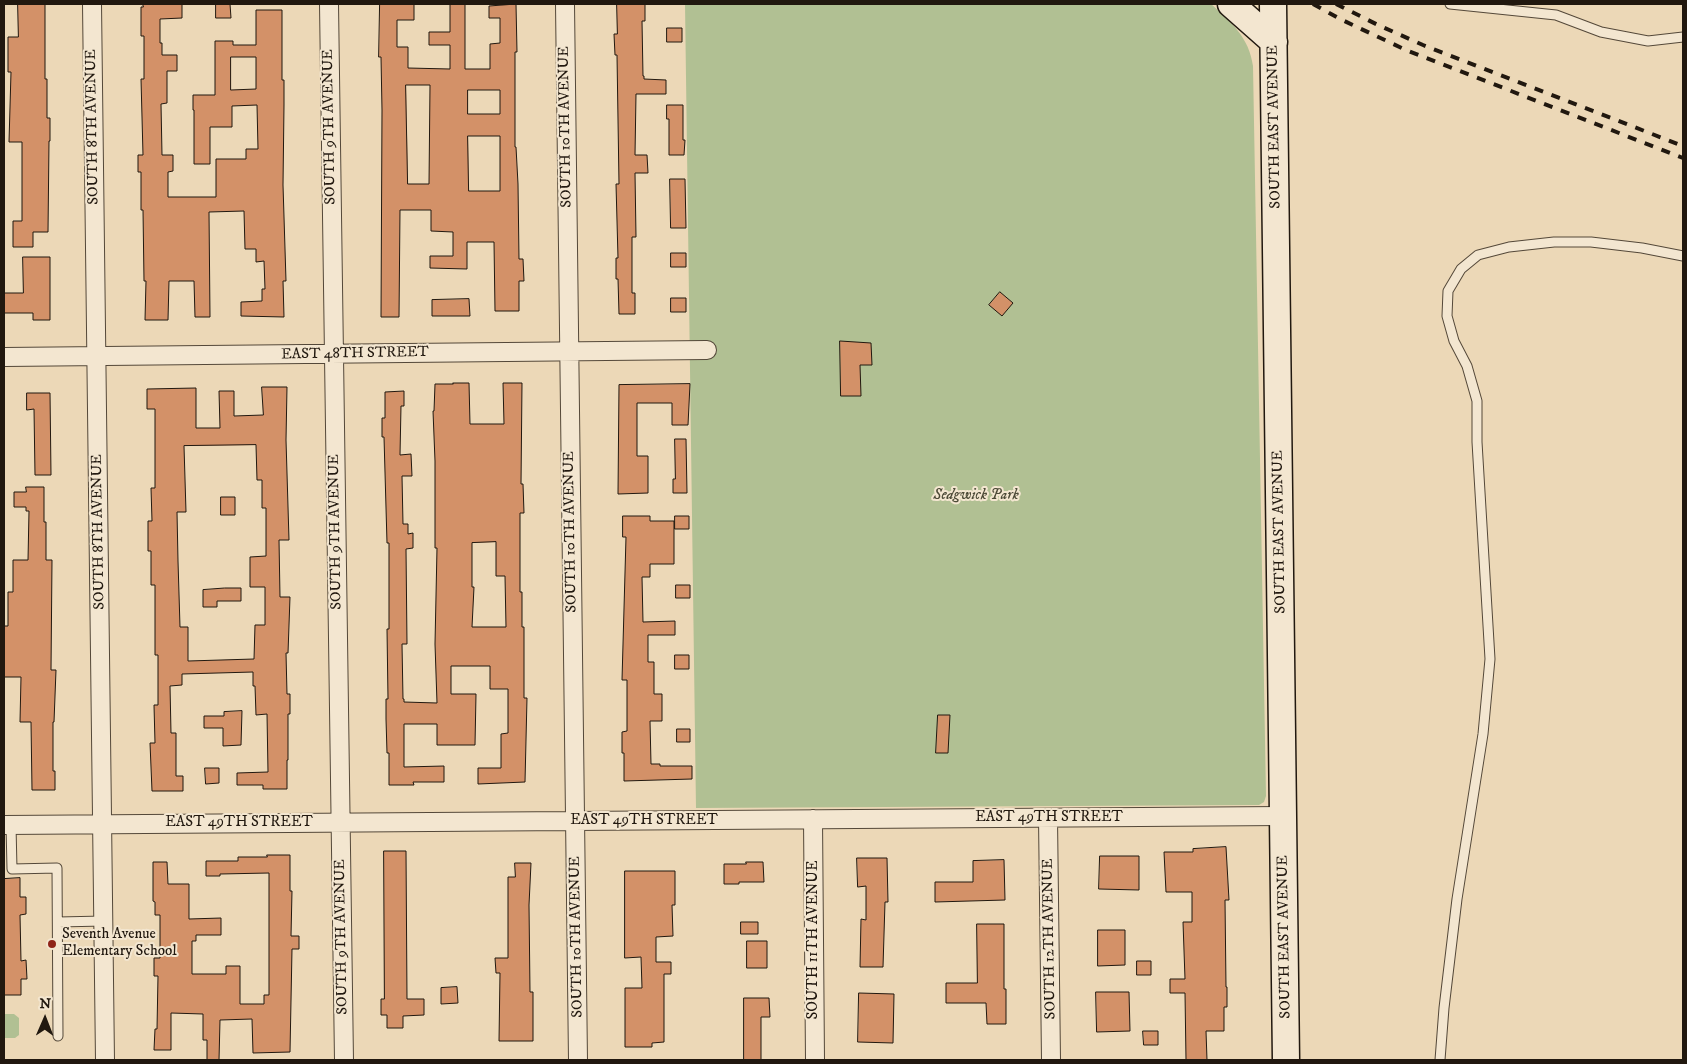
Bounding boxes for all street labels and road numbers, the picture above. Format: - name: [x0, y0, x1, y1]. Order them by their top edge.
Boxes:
- street label: SOUTH EAST AVENUE: [1265, 45, 1285, 209]
- street label: SOUTH 10TH AVENUE: [556, 46, 576, 208]
- street label: SOUTH 8TH AVENUE: [83, 49, 103, 205]
- street label: SOUTH 9TH AVENUE: [320, 49, 340, 205]
- street label: EAST 48TH STREET: [281, 344, 429, 364]
- street label: SOUTH EAST AVENUE: [1270, 450, 1290, 614]
- street label: SOUTH 10TH AVENUE: [561, 451, 581, 613]
- street label: SOUTH 8TH AVENUE: [89, 454, 109, 610]
- street label: SOUTH 9TH AVENUE: [326, 454, 346, 610]
- street label: EAST 49TH STREET: [975, 809, 1123, 827]
- street label: EAST 49TH STREET: [570, 812, 718, 830]
- street label: EAST 49TH STREET: [165, 814, 313, 832]
- street label: SOUTH EAST AVENUE: [1275, 855, 1295, 1019]
- street label: SOUTH 10TH AVENUE: [567, 856, 587, 1018]
- street label: SOUTH 12TH AVENUE: [1040, 858, 1060, 1020]
- street label: SOUTH 9TH AVENUE: [332, 859, 352, 1015]
- street label: SOUTH 11TH AVENUE: [805, 860, 823, 1020]

